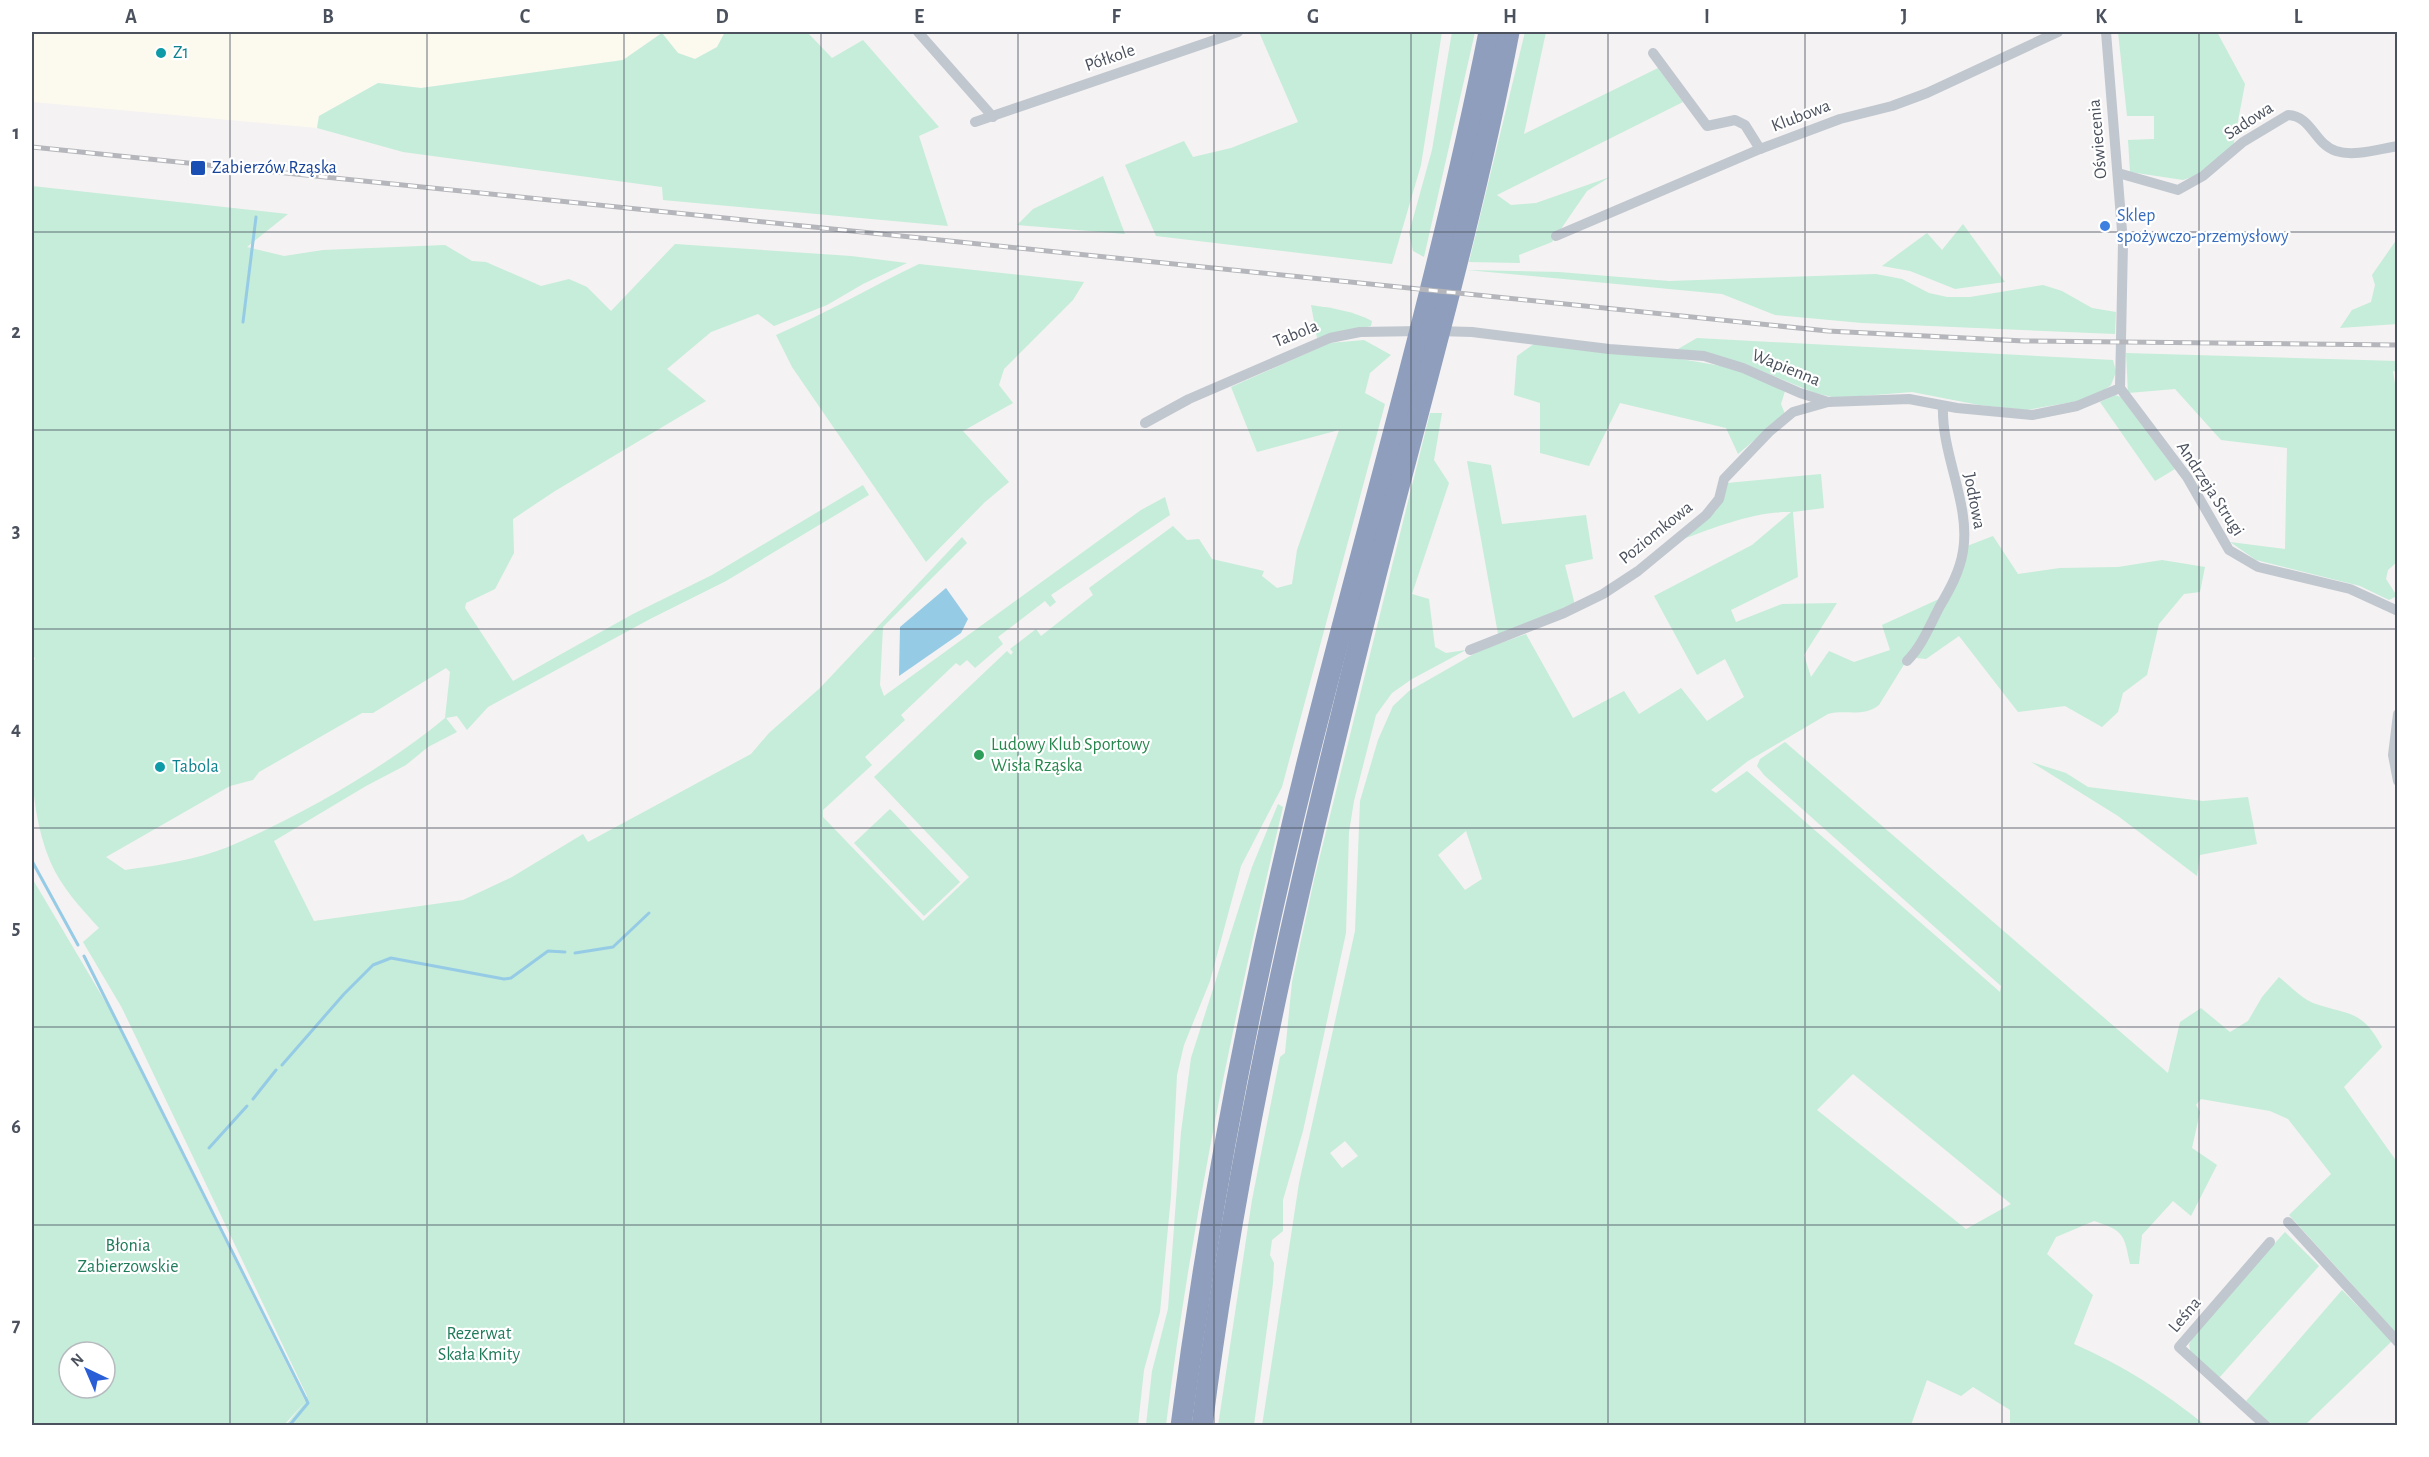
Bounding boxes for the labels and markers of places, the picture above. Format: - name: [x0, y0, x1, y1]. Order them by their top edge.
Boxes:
- place label: Z1: [173, 44, 189, 62]
- marker: Z1: [154, 46, 168, 60]
- marker: Zabierzów Rząska: [189, 159, 207, 177]
- place label: Zabierzów Rząska: [212, 159, 337, 177]
- place label: Sklep spożywczo-przemysłowy: [2117, 207, 2289, 246]
- marker: Sklep spożywczo-przemysłowy: [2098, 219, 2112, 233]
- place label: Ludowy Klub Sportowy Wisła Rząska: [991, 736, 1150, 775]
- marker: Ludowy Klub Sportowy Wisła Rząska: [972, 748, 986, 762]
- place label: Tabola: [172, 758, 219, 776]
- marker: Tabola: [153, 760, 167, 774]

